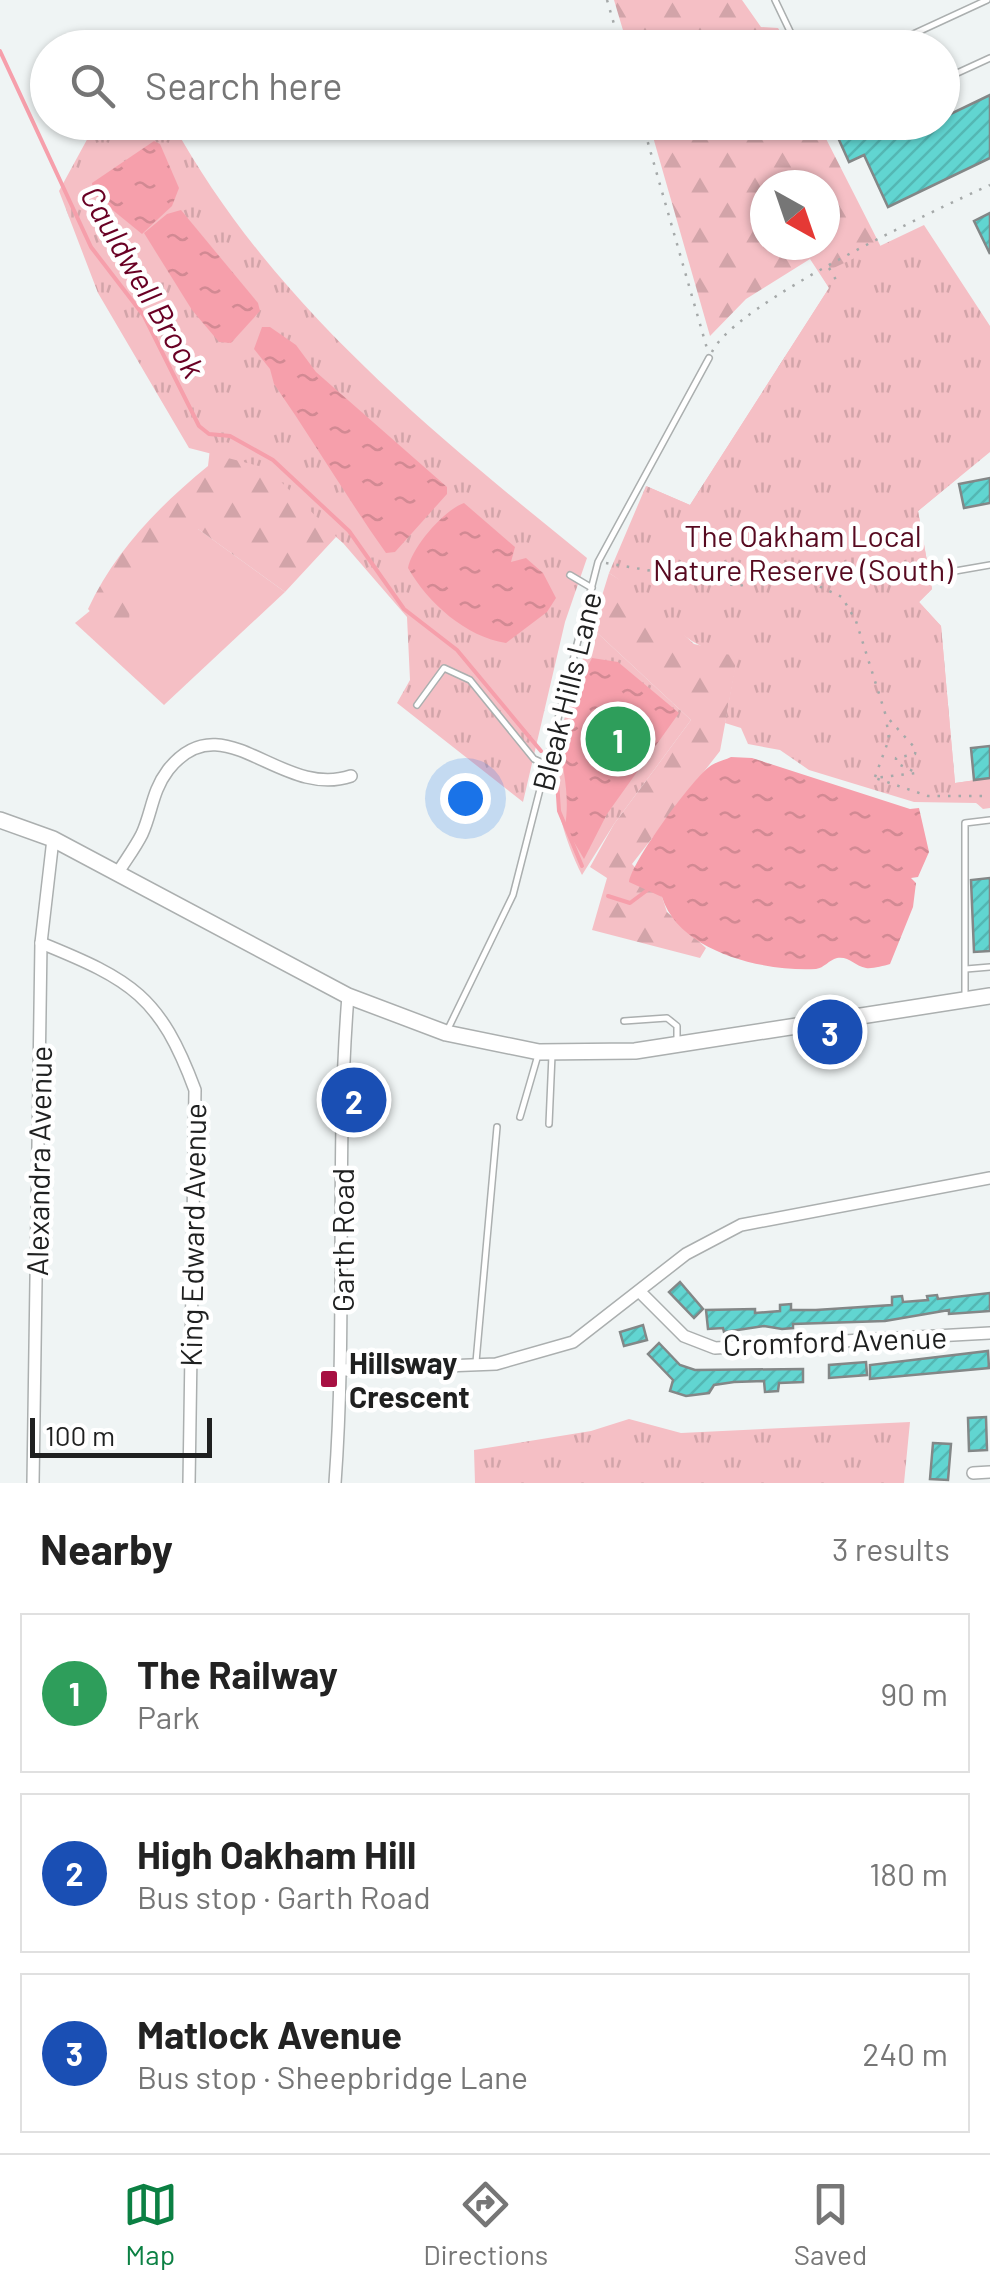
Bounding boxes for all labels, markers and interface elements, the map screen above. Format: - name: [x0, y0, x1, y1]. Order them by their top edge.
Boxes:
- search box: [30, 30, 960, 140]
- icon: search: [65, 58, 120, 113]
- text: Search here: [145, 62, 343, 108]
- north arrow: [750, 170, 840, 260]
- water label: Cauldwell Brook: [74, 178, 214, 384]
- park label: The Oakham Local Nature Reserve (South): [653, 517, 953, 587]
- street label: Bleak Hills Lane: [524, 588, 608, 794]
- pin: 1: [586, 702, 650, 776]
- your location: [440, 773, 491, 824]
- pin: 3: [798, 994, 862, 1070]
- street label: Alexandra Avenue: [18, 1046, 58, 1276]
- pin: 2: [322, 1062, 386, 1138]
- street label: King Edward Avenue: [172, 1103, 212, 1367]
- street label: Garth Road: [324, 1168, 360, 1312]
- street label: Cromford Avenue: [722, 1318, 948, 1362]
- place label: Hillsway Crescent: [349, 1344, 470, 1414]
- marker: Hillsway Crescent: [318, 1368, 340, 1390]
- scale bar: [30, 1413, 212, 1458]
- text: 100 m: [45, 1418, 115, 1452]
- text: Nearby: [40, 1523, 173, 1573]
- text: 3 results: [832, 1529, 950, 1567]
- text: The Railway: [137, 1651, 338, 1697]
- text: 1: [69, 1674, 80, 1712]
- text: 90 m: [880, 1674, 948, 1712]
- text: Park: [137, 1697, 200, 1735]
- text: High Oakham Hill: [137, 1831, 416, 1877]
- text: 2: [66, 1854, 83, 1892]
- text: 180 m: [869, 1854, 948, 1892]
- text: Bus stop · Garth Road: [137, 1877, 431, 1915]
- text: Matlock Avenue: [137, 2011, 402, 2057]
- text: 3: [66, 2034, 83, 2072]
- text: 240 m: [862, 2034, 948, 2072]
- text: Bus stop · Sheepbridge Lane: [137, 2057, 528, 2095]
- tab: Map: [123, 2177, 178, 2271]
- tab: Directions: [423, 2177, 548, 2271]
- tab: Saved: [794, 2177, 867, 2271]

